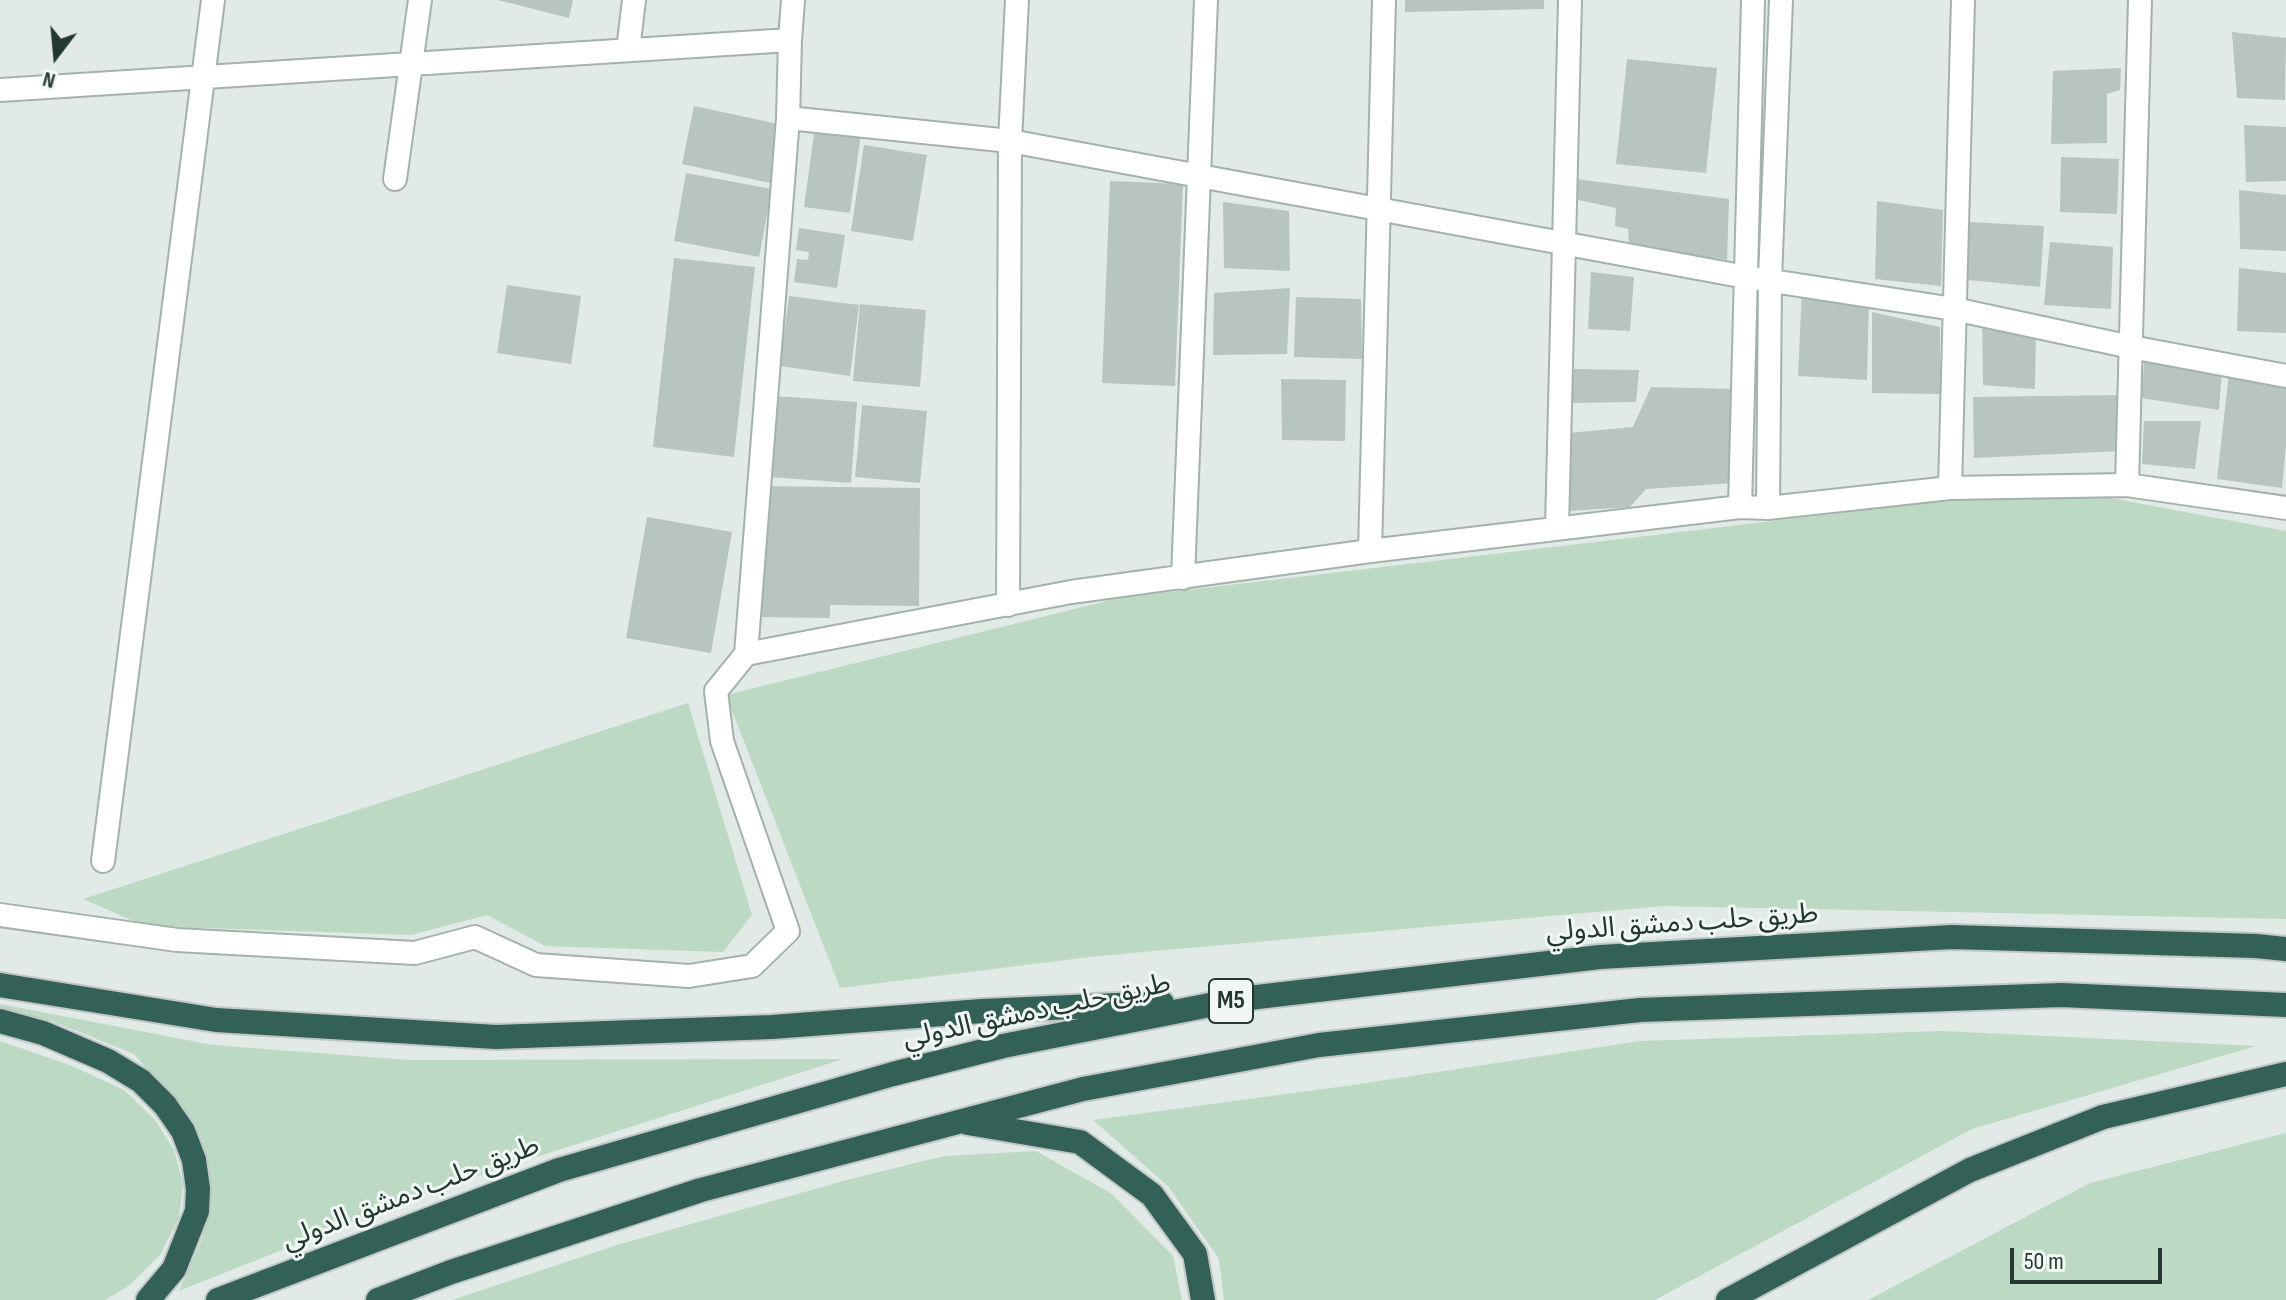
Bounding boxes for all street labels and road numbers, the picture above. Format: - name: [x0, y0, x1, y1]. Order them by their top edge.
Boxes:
- street label: طريق حلب دمشق الدولي: [1545, 898, 1819, 950]
- street label: طريق حلب دمشق الدولي: [900, 967, 1174, 1057]
- road number: M5: [1209, 979, 1253, 1023]
- street label: طريق حلب دمشق الدولي: [278, 1129, 544, 1259]

